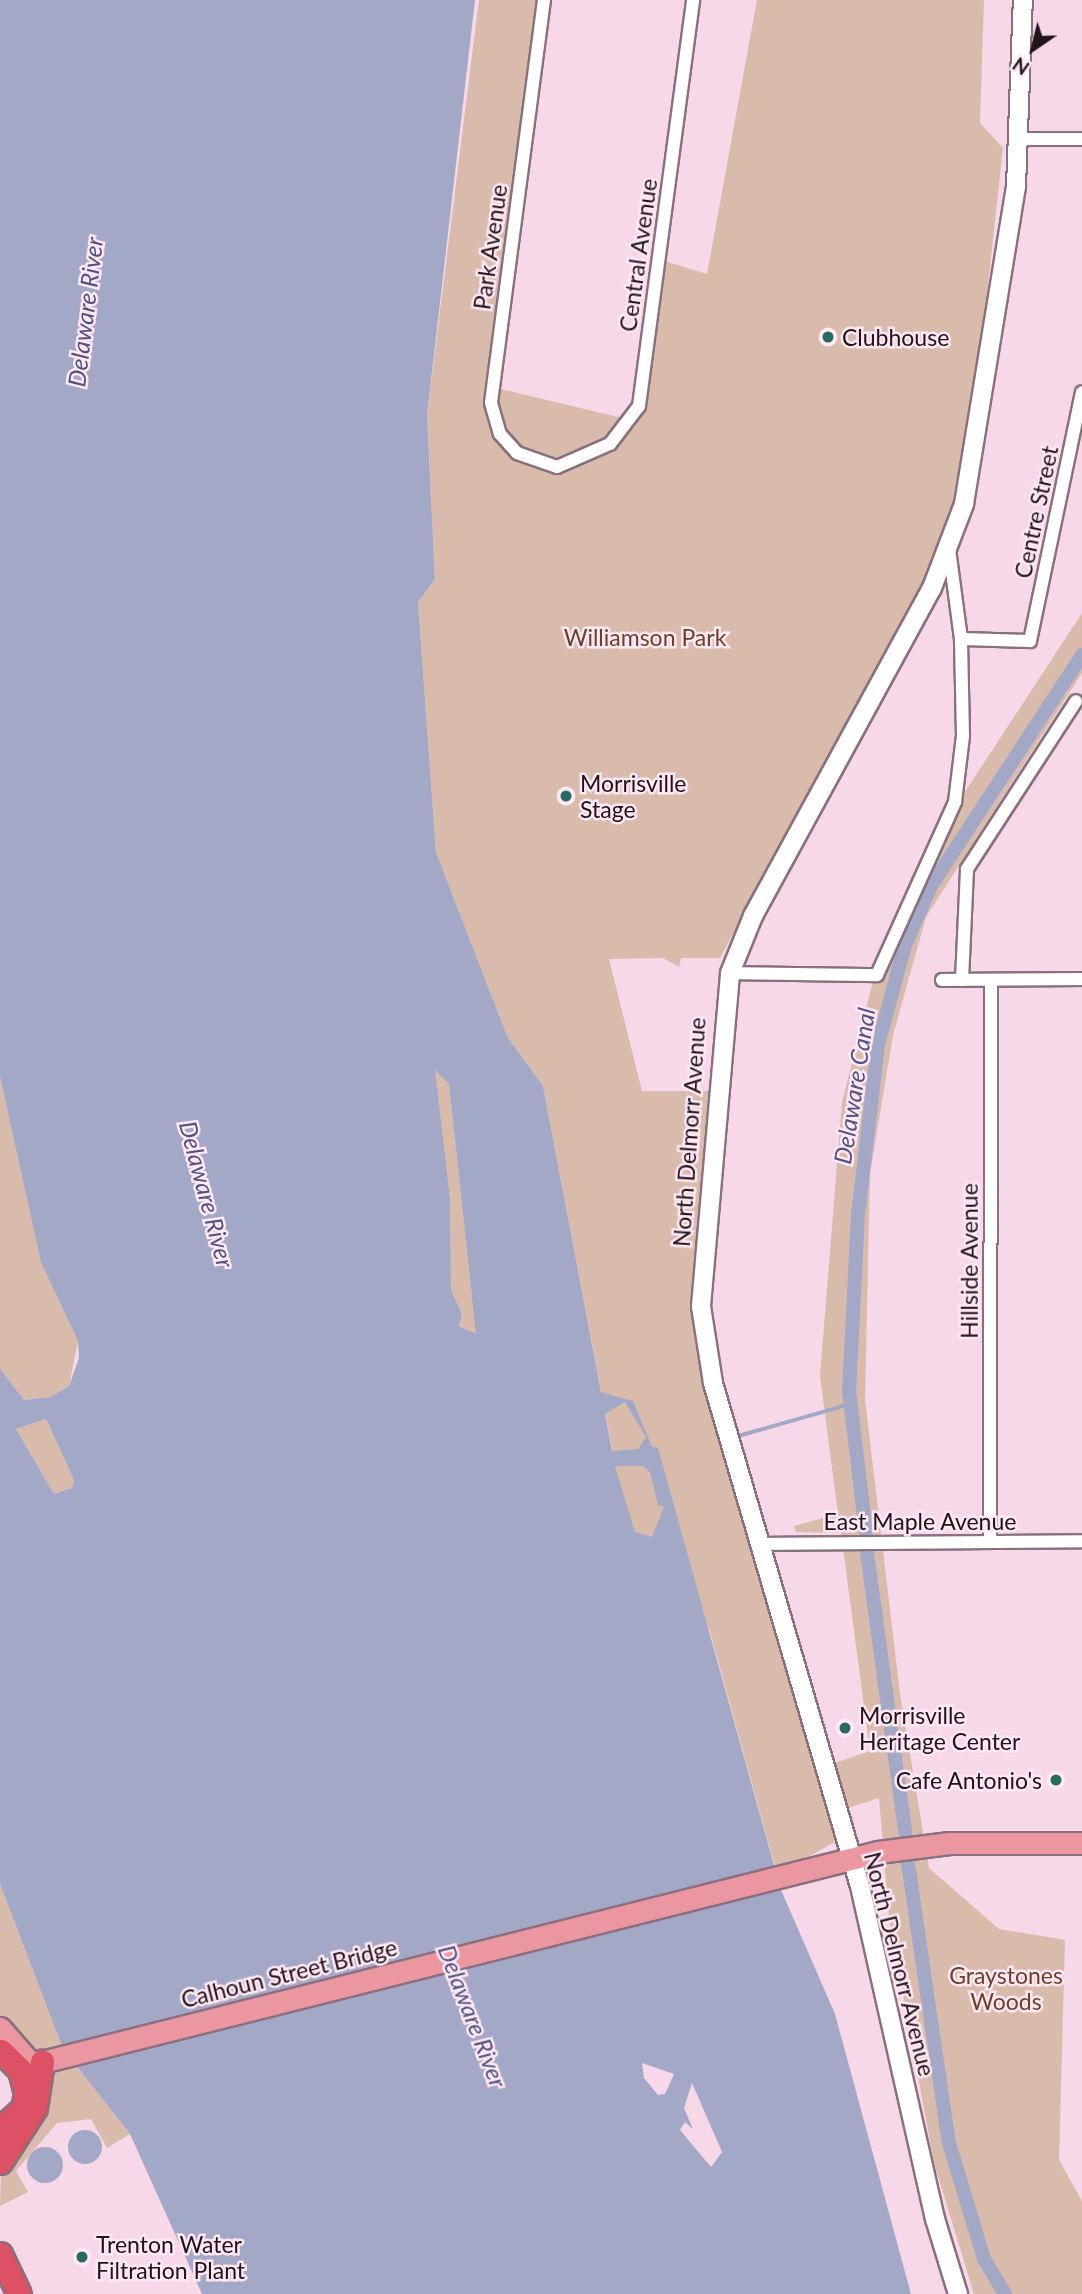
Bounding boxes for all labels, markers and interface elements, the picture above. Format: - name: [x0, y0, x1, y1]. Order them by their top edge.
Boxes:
- north arrow: [998, 14, 1068, 84]
- text: N: [1008, 53, 1033, 80]
- street label: Central Avenue: [614, 176, 662, 334]
- street label: Park Avenue: [467, 182, 513, 312]
- water label: Delaware River: [62, 236, 108, 388]
- place label: Clubhouse: [842, 323, 949, 351]
- marker: Clubhouse: [820, 329, 836, 345]
- street label: Centre Street: [1008, 443, 1064, 581]
- park label: Williamson Park: [564, 623, 726, 651]
- place label: Morrisville Stage: [580, 769, 686, 823]
- marker: Morrisville Stage: [558, 788, 574, 804]
- water label: Delaware Canal: [827, 1006, 881, 1166]
- street label: North Delmorr Avenue: [667, 1016, 711, 1248]
- water label: Delaware River: [174, 1118, 240, 1270]
- street label: Hillside Avenue: [955, 1183, 983, 1339]
- street label: East Maple Avenue: [823, 1507, 1017, 1535]
- place label: Morrisville Heritage Center: [859, 1701, 1020, 1755]
- marker: Morrisville Heritage Center: [837, 1720, 853, 1736]
- place label: Cafe Antonio's: [895, 1766, 1042, 1794]
- marker: Cafe Antonio's: [1048, 1772, 1064, 1788]
- street label: North Delmorr Avenue: [859, 1848, 941, 2080]
- street label: Calhoun Street Bridge: [178, 1933, 400, 2013]
- water label: Delaware River: [433, 1941, 513, 2091]
- park label: Graystones Woods: [949, 1961, 1063, 2015]
- place label: Trenton Water Filtration Plant: [96, 2230, 245, 2284]
- marker: Trenton Water Filtration Plant: [74, 2249, 90, 2265]

